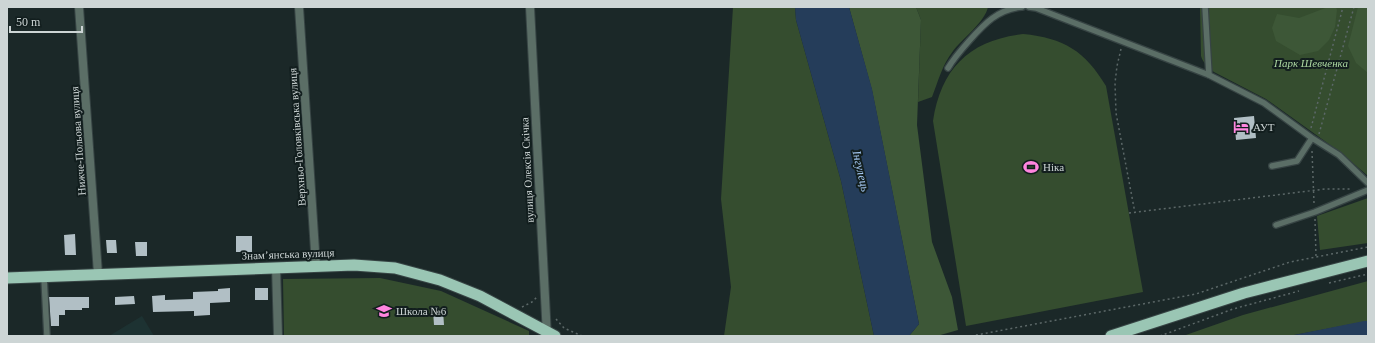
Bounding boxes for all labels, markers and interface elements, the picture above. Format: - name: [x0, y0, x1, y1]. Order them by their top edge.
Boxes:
- scale bar: [10, 8, 82, 34]
- text: 50 m: [16, 15, 41, 29]
- park label: Парк Шевченка: [1273, 57, 1348, 69]
- street label: Верхньо-Головківська вулиця: [286, 67, 308, 207]
- street label: Нижче-Польова вулиця: [68, 86, 88, 196]
- street label: вулиця Олексія Скічка: [518, 117, 536, 223]
- hotel icon: АУТ: [1232, 118, 1250, 136]
- place label: АУТ: [1253, 121, 1275, 133]
- water label: Інгулець: [849, 148, 873, 194]
- sports icon: Ніка: [1022, 158, 1040, 176]
- place label: Ніка: [1043, 161, 1064, 173]
- street label: Знамʼянська вулиця: [241, 246, 335, 262]
- school or university icon: Школа №6: [375, 302, 393, 320]
- place label: Школа №6: [396, 305, 447, 317]

